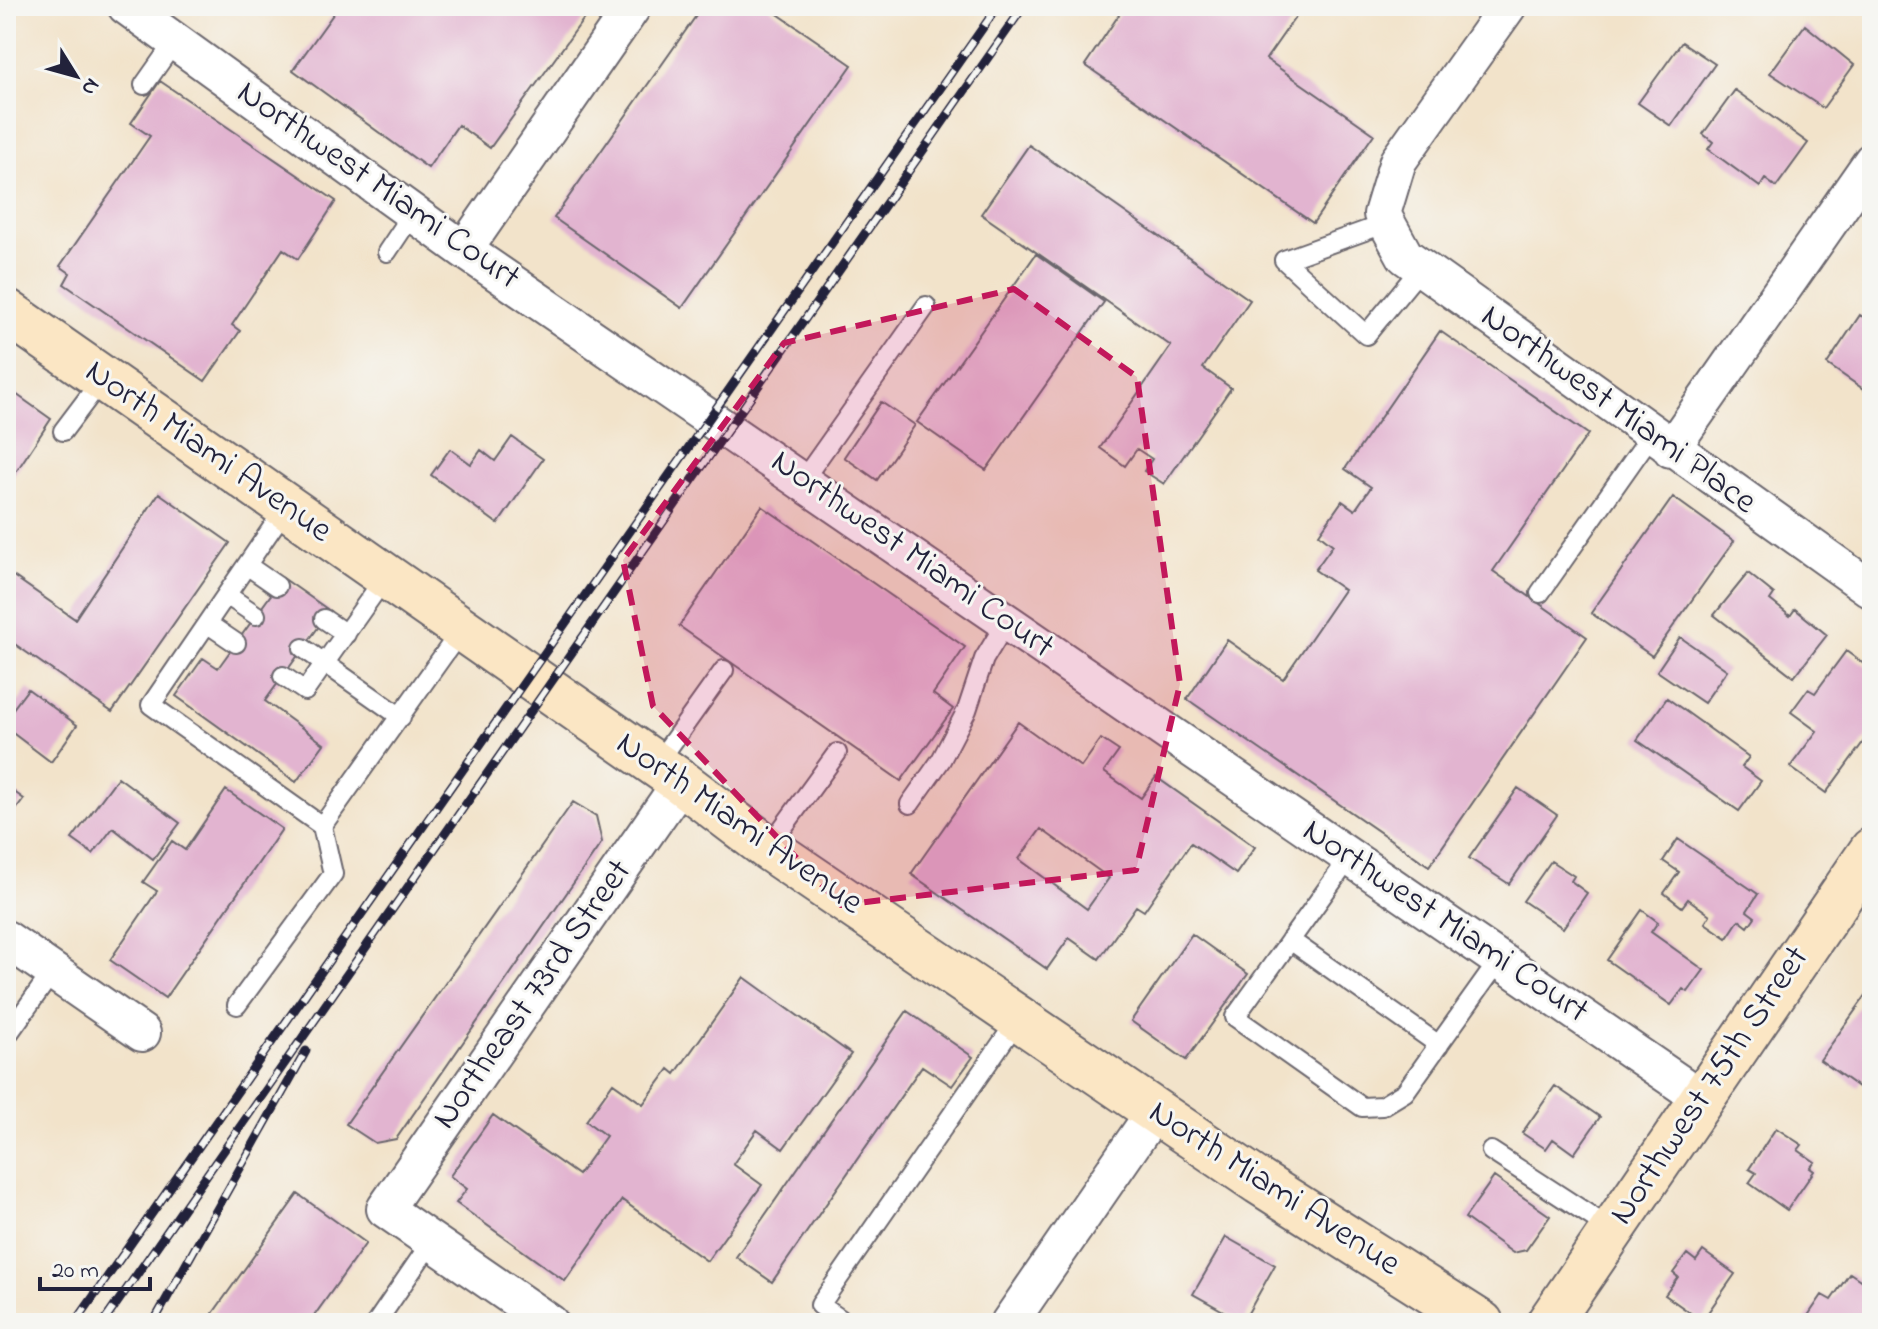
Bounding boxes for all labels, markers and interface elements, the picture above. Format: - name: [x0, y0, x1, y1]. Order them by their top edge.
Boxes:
- north arrow: [36, 36, 116, 116]
- street label: Northwest Miami Court: [225, 68, 531, 304]
- text: N: [72, 71, 107, 102]
- street label: Northwest Miami Place: [1469, 292, 1768, 529]
- street label: North Miami Avenue: [74, 347, 343, 558]
- street label: Northwest Miami Court: [759, 437, 1065, 673]
- street label: North Miami Avenue: [605, 719, 874, 930]
- street label: Northwest Miami Court: [1291, 806, 1599, 1038]
- street label: Northeast 73rd Street: [420, 849, 646, 1141]
- street label: Northwest 75th Street: [1597, 936, 1823, 1236]
- street label: North Miami Avenue: [1137, 1087, 1411, 1291]
- scale bar: [40, 1241, 150, 1291]
- text: 20 m: [52, 1254, 99, 1289]

